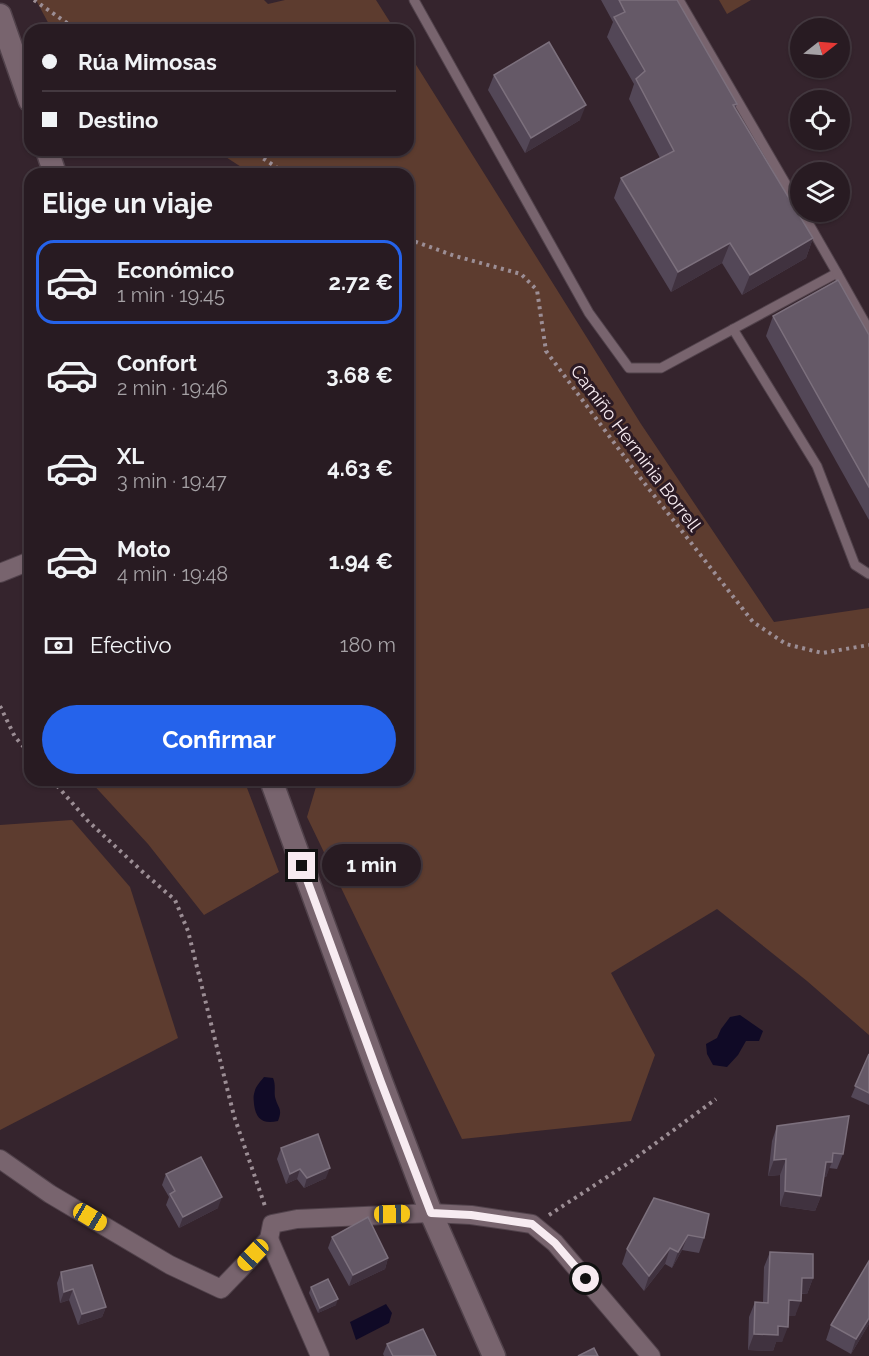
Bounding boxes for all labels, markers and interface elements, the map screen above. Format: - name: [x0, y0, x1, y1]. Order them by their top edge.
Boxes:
- north arrow: [790, 18, 850, 78]
- map controls: [790, 18, 850, 222]
- text: Rúa Mimosas: [78, 49, 217, 75]
- button: locate: [790, 90, 850, 150]
- text: Destino: [78, 107, 158, 133]
- button: layers: [790, 162, 850, 222]
- text: Elige un viaje: [42, 188, 213, 219]
- icon: car: [45, 255, 99, 309]
- text: Económico: [117, 257, 234, 283]
- text: 2.72 €: [328, 269, 393, 295]
- text: 1 min · 19:45: [117, 283, 225, 307]
- icon: car: [45, 348, 99, 402]
- text: Confort: [117, 350, 197, 376]
- street label: Camiño Herminia Borrell: [566, 361, 706, 536]
- text: 3.68 €: [326, 362, 393, 388]
- text: 2 min · 19:46: [117, 376, 228, 400]
- icon: car: [45, 441, 99, 495]
- text: XL: [117, 443, 144, 469]
- text: 4.63 €: [327, 455, 393, 481]
- text: 3 min · 19:47: [117, 469, 227, 493]
- icon: car: [45, 534, 99, 588]
- text: Moto: [117, 536, 171, 562]
- text: 1.94 €: [329, 548, 393, 574]
- text: 4 min · 19:48: [117, 562, 228, 586]
- icon: cash: [42, 629, 75, 662]
- text: Efectivo: [90, 632, 172, 658]
- text: 180 m: [340, 633, 396, 657]
- button: Confirmar: [42, 705, 396, 774]
- callout: 1 min: [323, 845, 422, 887]
- route end: [288, 852, 315, 879]
- text: 1 min: [346, 853, 397, 877]
- car: [70, 1200, 110, 1234]
- car: [374, 1205, 410, 1223]
- car: [234, 1236, 272, 1274]
- route start: [572, 1265, 599, 1292]

